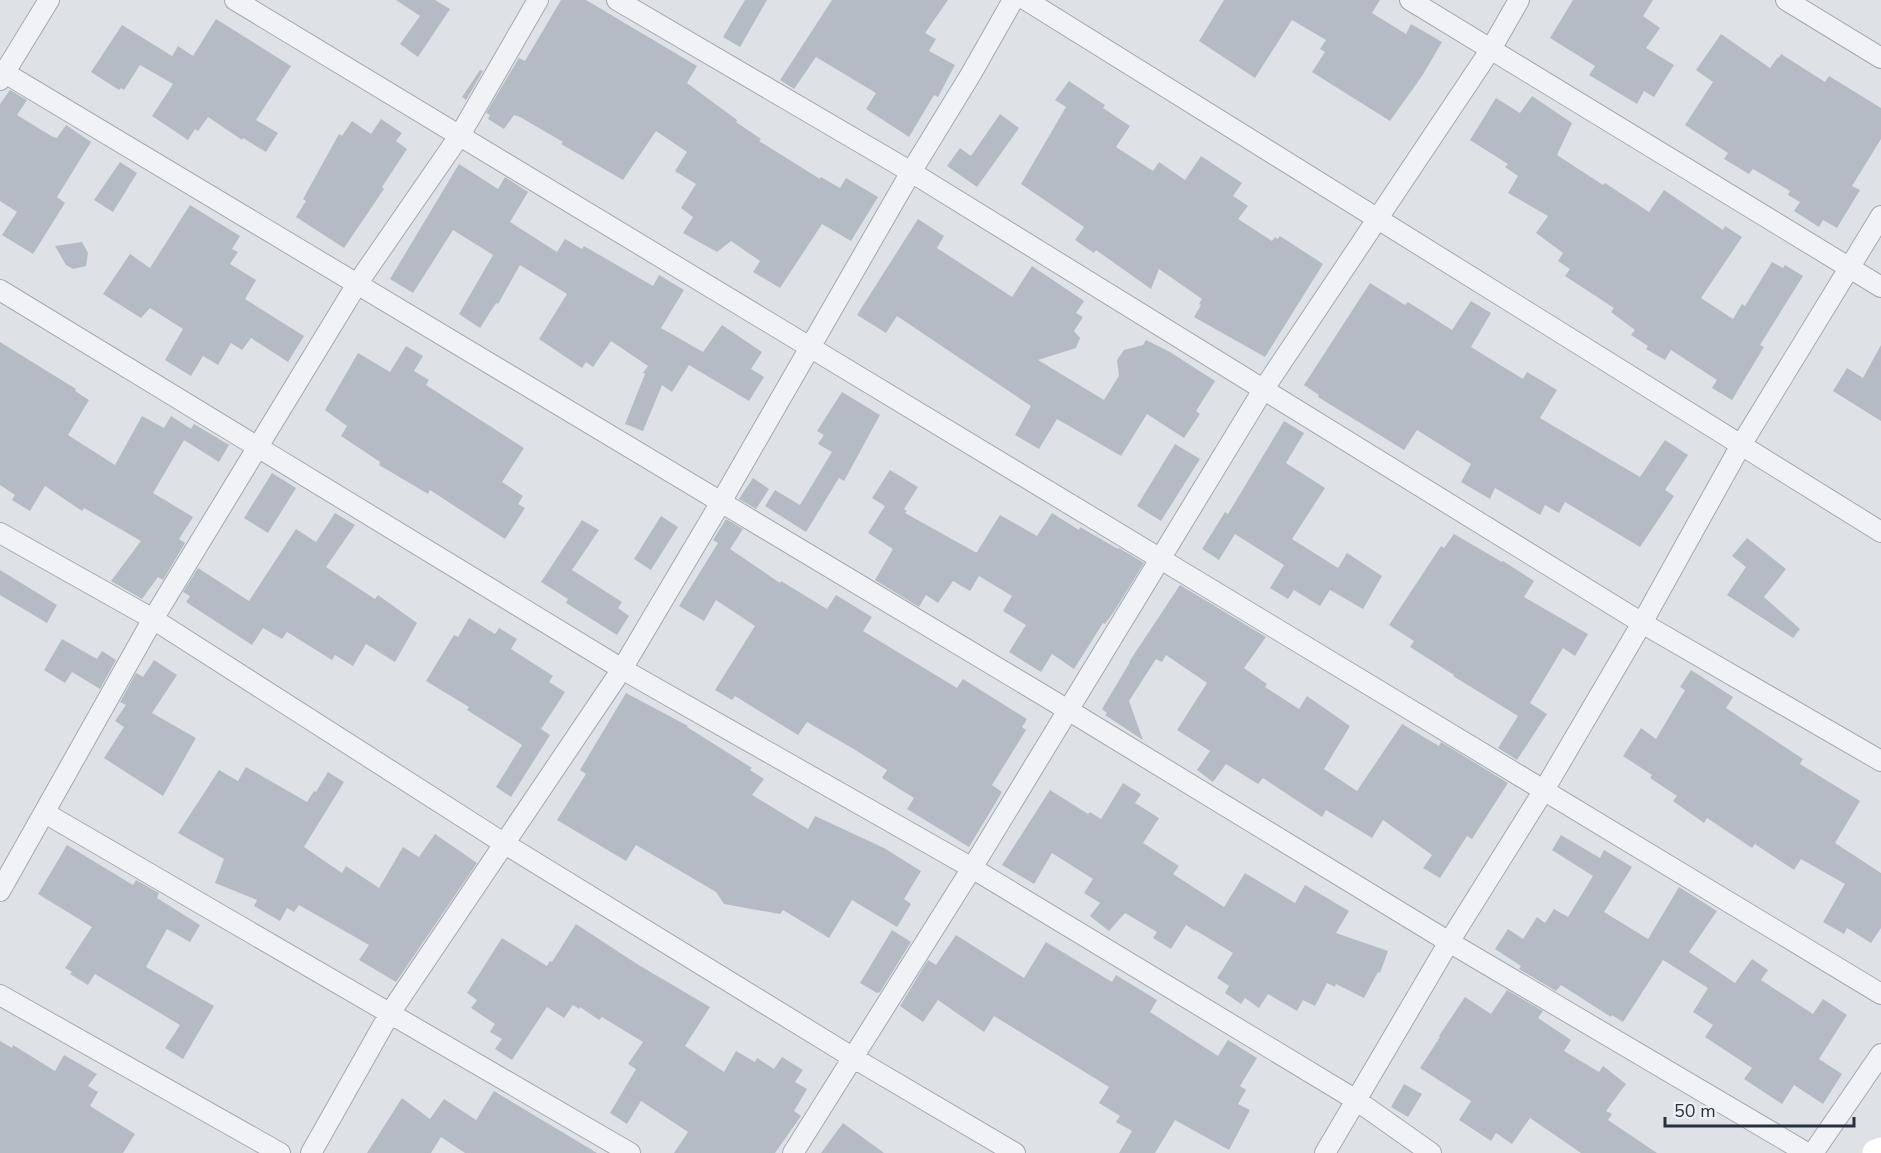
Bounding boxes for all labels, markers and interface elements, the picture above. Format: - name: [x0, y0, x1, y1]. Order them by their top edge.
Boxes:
- scale bar: [1665, 1090, 1854, 1128]
- text: 50 m: [1674, 1099, 1716, 1123]

